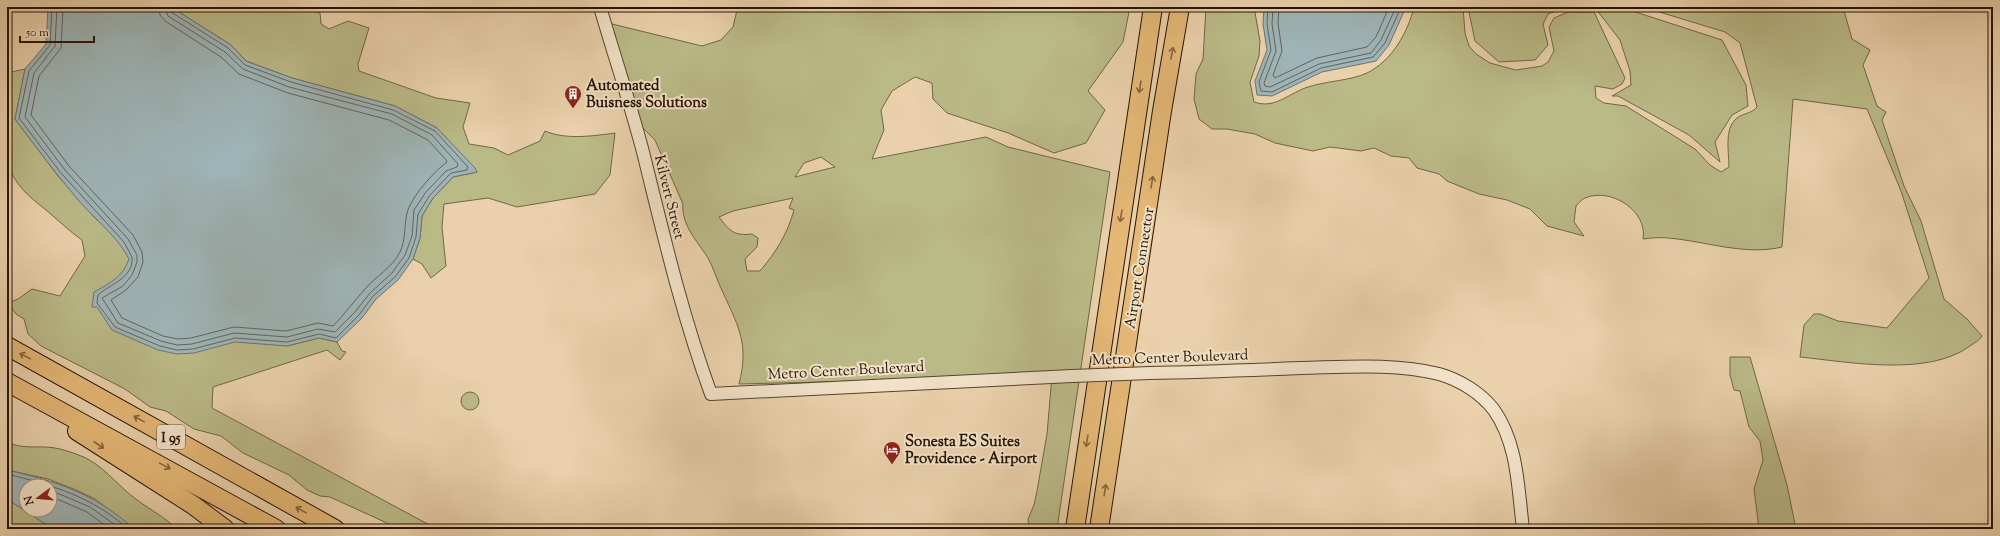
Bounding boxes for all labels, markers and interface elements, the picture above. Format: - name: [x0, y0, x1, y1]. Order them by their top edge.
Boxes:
- scale bar: [20, 18, 94, 44]
- text: 50 m: [25, 24, 49, 42]
- one-way arrow: [1168, 47, 1176, 60]
- place label: Automated Buisness Solutions: [586, 76, 707, 114]
- one-way arrow: [1136, 80, 1144, 93]
- building icon: Automated Buisness Solutions: [563, 84, 583, 109]
- street label: Kilvert Street: [648, 153, 689, 242]
- one-way arrow: [1148, 176, 1156, 189]
- street label: Airport Connector: [1121, 206, 1160, 330]
- one-way arrow: [1117, 209, 1125, 222]
- street label: Metro Center Boulevard: [1091, 345, 1249, 372]
- one-way arrow: [20, 352, 32, 359]
- street label: Metro Center Boulevard: [767, 357, 925, 386]
- one-way arrow: [133, 414, 145, 422]
- road number: I 95: [157, 425, 185, 449]
- place label: Sonesta ES Suites Providence - Airport: [905, 432, 1038, 470]
- one-way arrow: [1082, 434, 1090, 447]
- hotel icon: Sonesta ES Suites Providence - Airport: [882, 440, 902, 465]
- one-way arrow: [93, 441, 104, 449]
- one-way arrow: [158, 463, 170, 471]
- north arrow: [18, 478, 58, 518]
- one-way arrow: [1101, 484, 1109, 497]
- text: N: [20, 494, 39, 508]
- one-way arrow: [295, 505, 307, 513]

